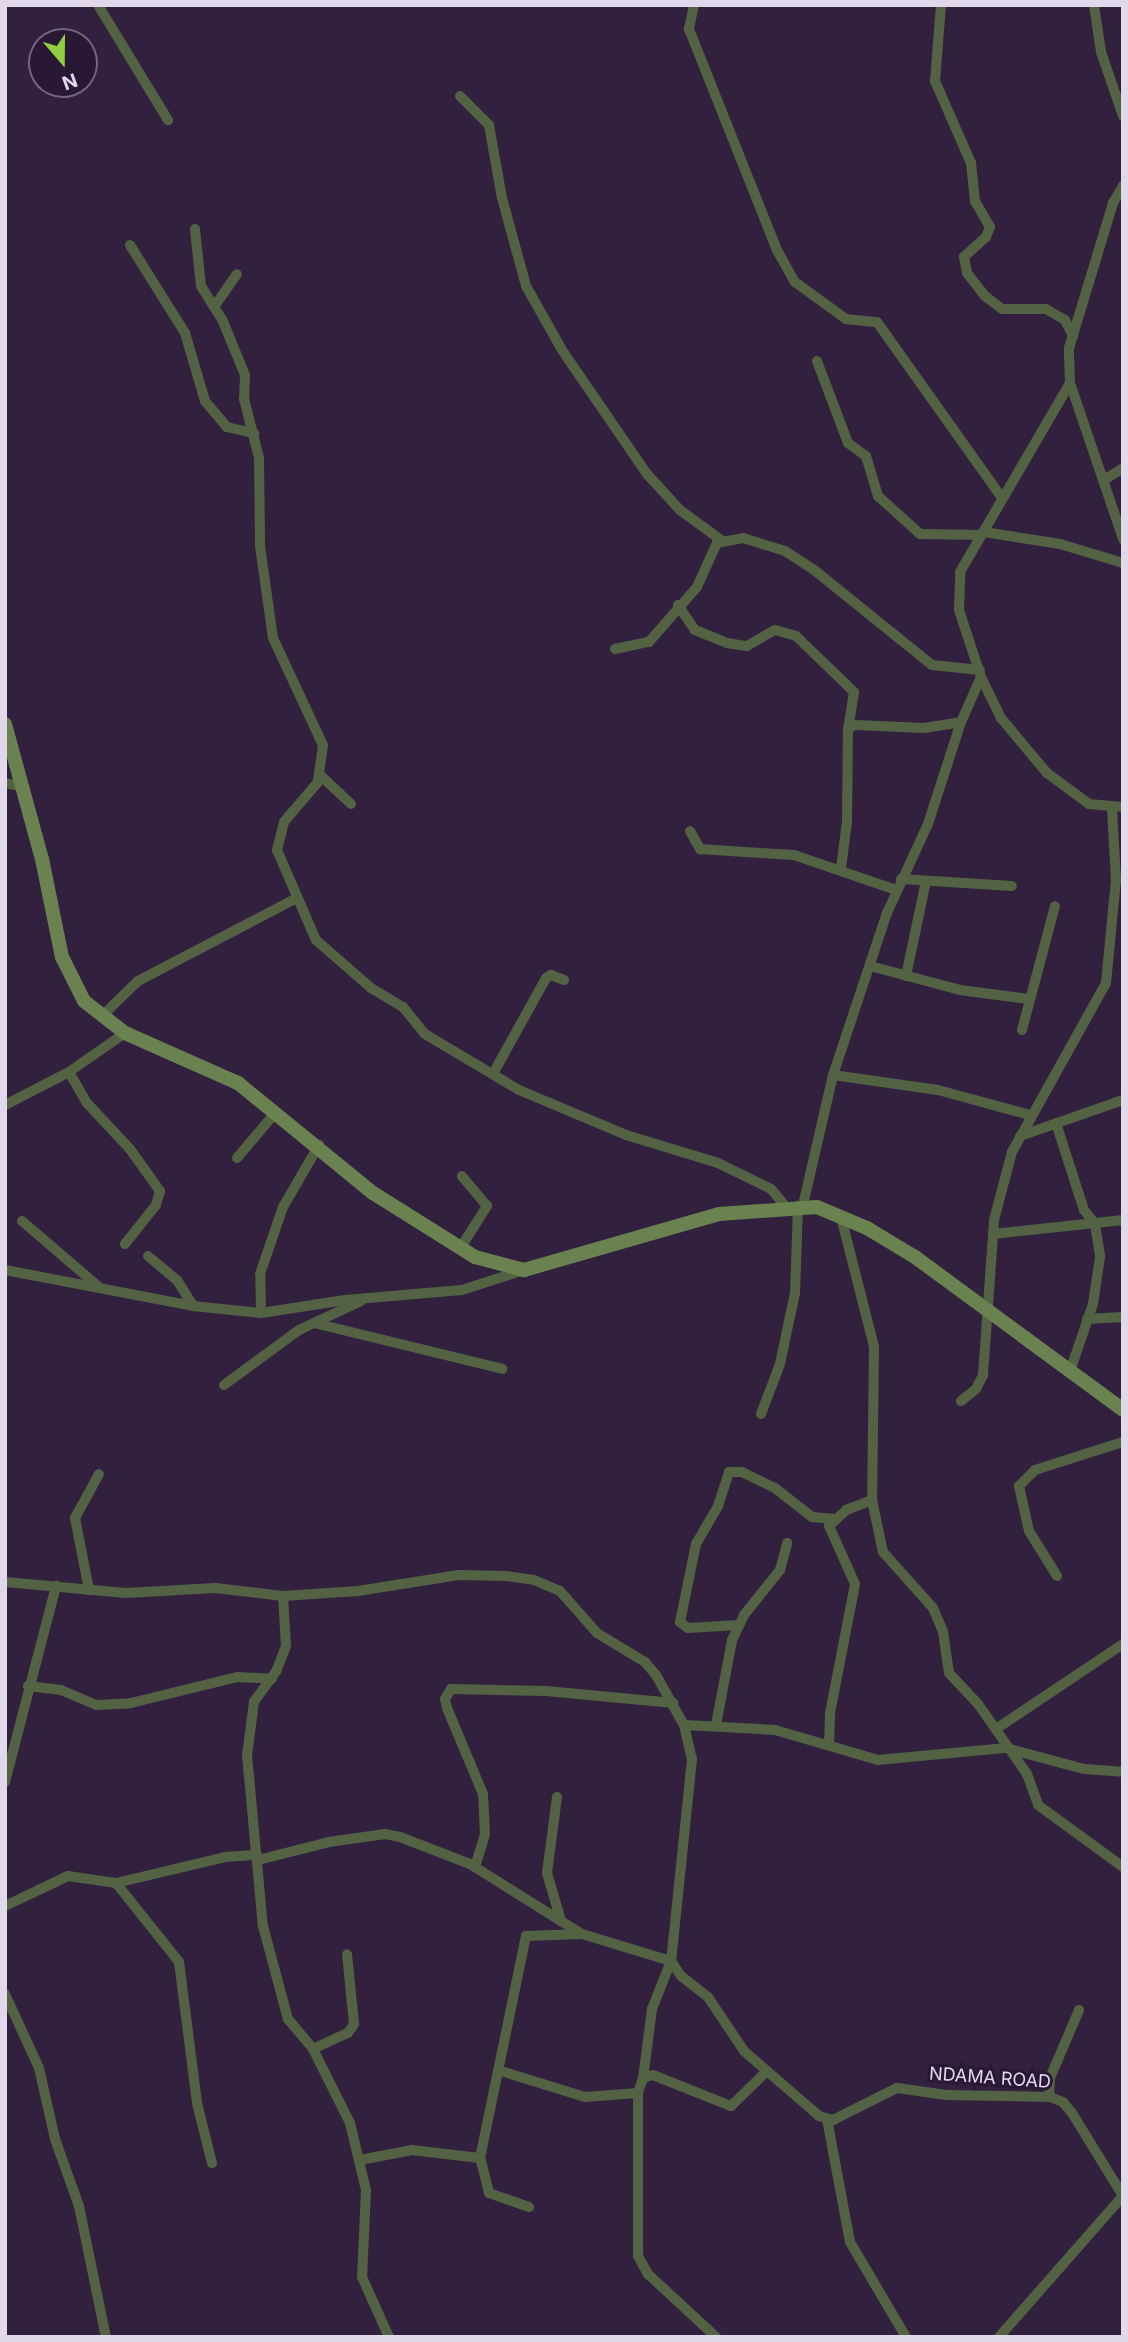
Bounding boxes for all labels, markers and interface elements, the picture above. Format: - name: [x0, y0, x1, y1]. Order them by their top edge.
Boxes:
- north arrow: [28, 28, 98, 98]
- text: N: [59, 68, 80, 95]
- street label: NDAMA ROAD: [928, 2063, 1052, 2093]

